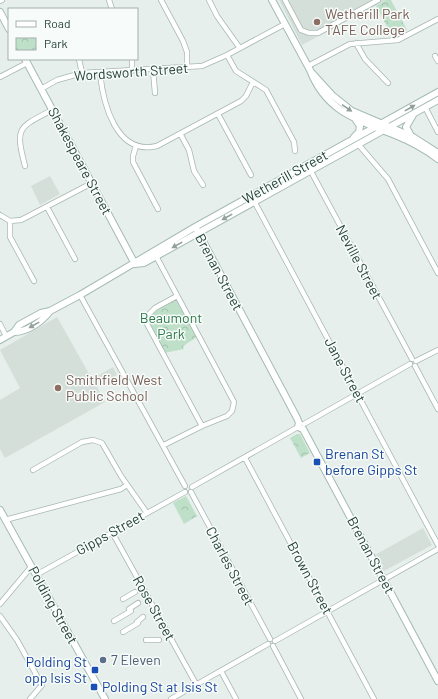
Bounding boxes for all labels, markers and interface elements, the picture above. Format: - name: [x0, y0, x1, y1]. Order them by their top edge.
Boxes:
- place label: Wetherill Park TAFE College: [325, 5, 409, 38]
- legend: [8, 8, 138, 60]
- text: Road: [44, 16, 71, 30]
- marker: Wetherill Park TAFE College: [312, 17, 322, 27]
- text: Park: [44, 36, 68, 50]
- street label: Wordsworth Street: [73, 59, 189, 84]
- street label: Shakespeare Street: [45, 104, 116, 217]
- one-way arrow: [342, 104, 353, 112]
- one-way arrow: [404, 104, 416, 111]
- street label: Wetherill Street: [239, 146, 330, 207]
- one-way arrow: [221, 214, 232, 220]
- street label: Neville Street: [333, 222, 386, 302]
- street label: Brenan Street: [192, 230, 247, 313]
- one-way arrow: [171, 241, 183, 248]
- park label: Beaumont Park: [140, 309, 202, 342]
- one-way arrow: [28, 322, 40, 328]
- street label: Jane Street: [321, 334, 370, 405]
- place label: Smithfield West Public School: [66, 371, 162, 404]
- marker: Smithfield West Public School: [53, 383, 63, 393]
- place label: Brenan St before Gipps St: [325, 445, 418, 478]
- marker: Brenan St before Gipps St: [312, 457, 322, 467]
- street label: Gipps Street: [73, 507, 147, 558]
- street label: Brenan Street: [344, 513, 399, 596]
- street label: Charles Street: [203, 524, 258, 608]
- street label: Brown Street: [284, 539, 337, 617]
- street label: Polding Street: [25, 563, 82, 647]
- street label: Rose Street: [130, 572, 179, 643]
- place label: 7 Eleven: [111, 651, 161, 668]
- place label: Polding St opp Isis St: [24, 653, 87, 686]
- marker: 7 Eleven: [98, 655, 108, 665]
- marker: Polding St opp Isis St: [90, 665, 100, 675]
- place label: Polding St at Isis St: [102, 678, 218, 695]
- marker: Polding St at Isis St: [89, 682, 99, 692]

